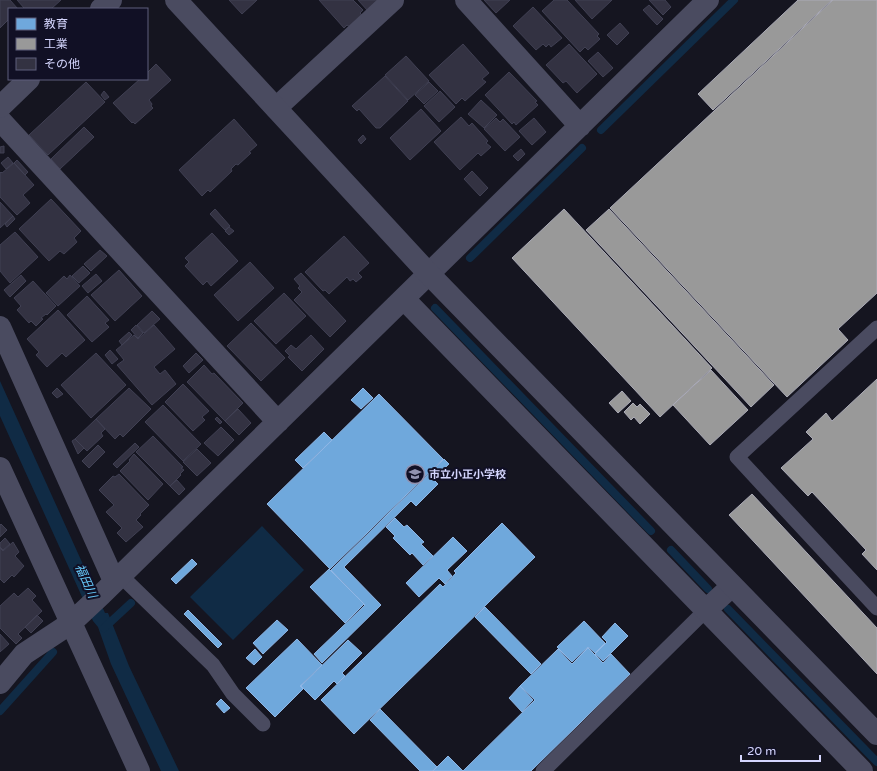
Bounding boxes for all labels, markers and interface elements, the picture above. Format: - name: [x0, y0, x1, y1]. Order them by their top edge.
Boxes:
- legend: [8, 8, 148, 80]
- text: 教育: [44, 17, 68, 31]
- text: 工業: [44, 37, 68, 51]
- text: その他: [44, 57, 80, 71]
- school or university icon: 市立小正小学校: [404, 463, 426, 485]
- place label: 市立小正小学校: [429, 468, 506, 481]
- water label: 福田川: [72, 562, 101, 602]
- scale bar: [741, 737, 820, 763]
- text: 20 m: [747, 744, 776, 758]

